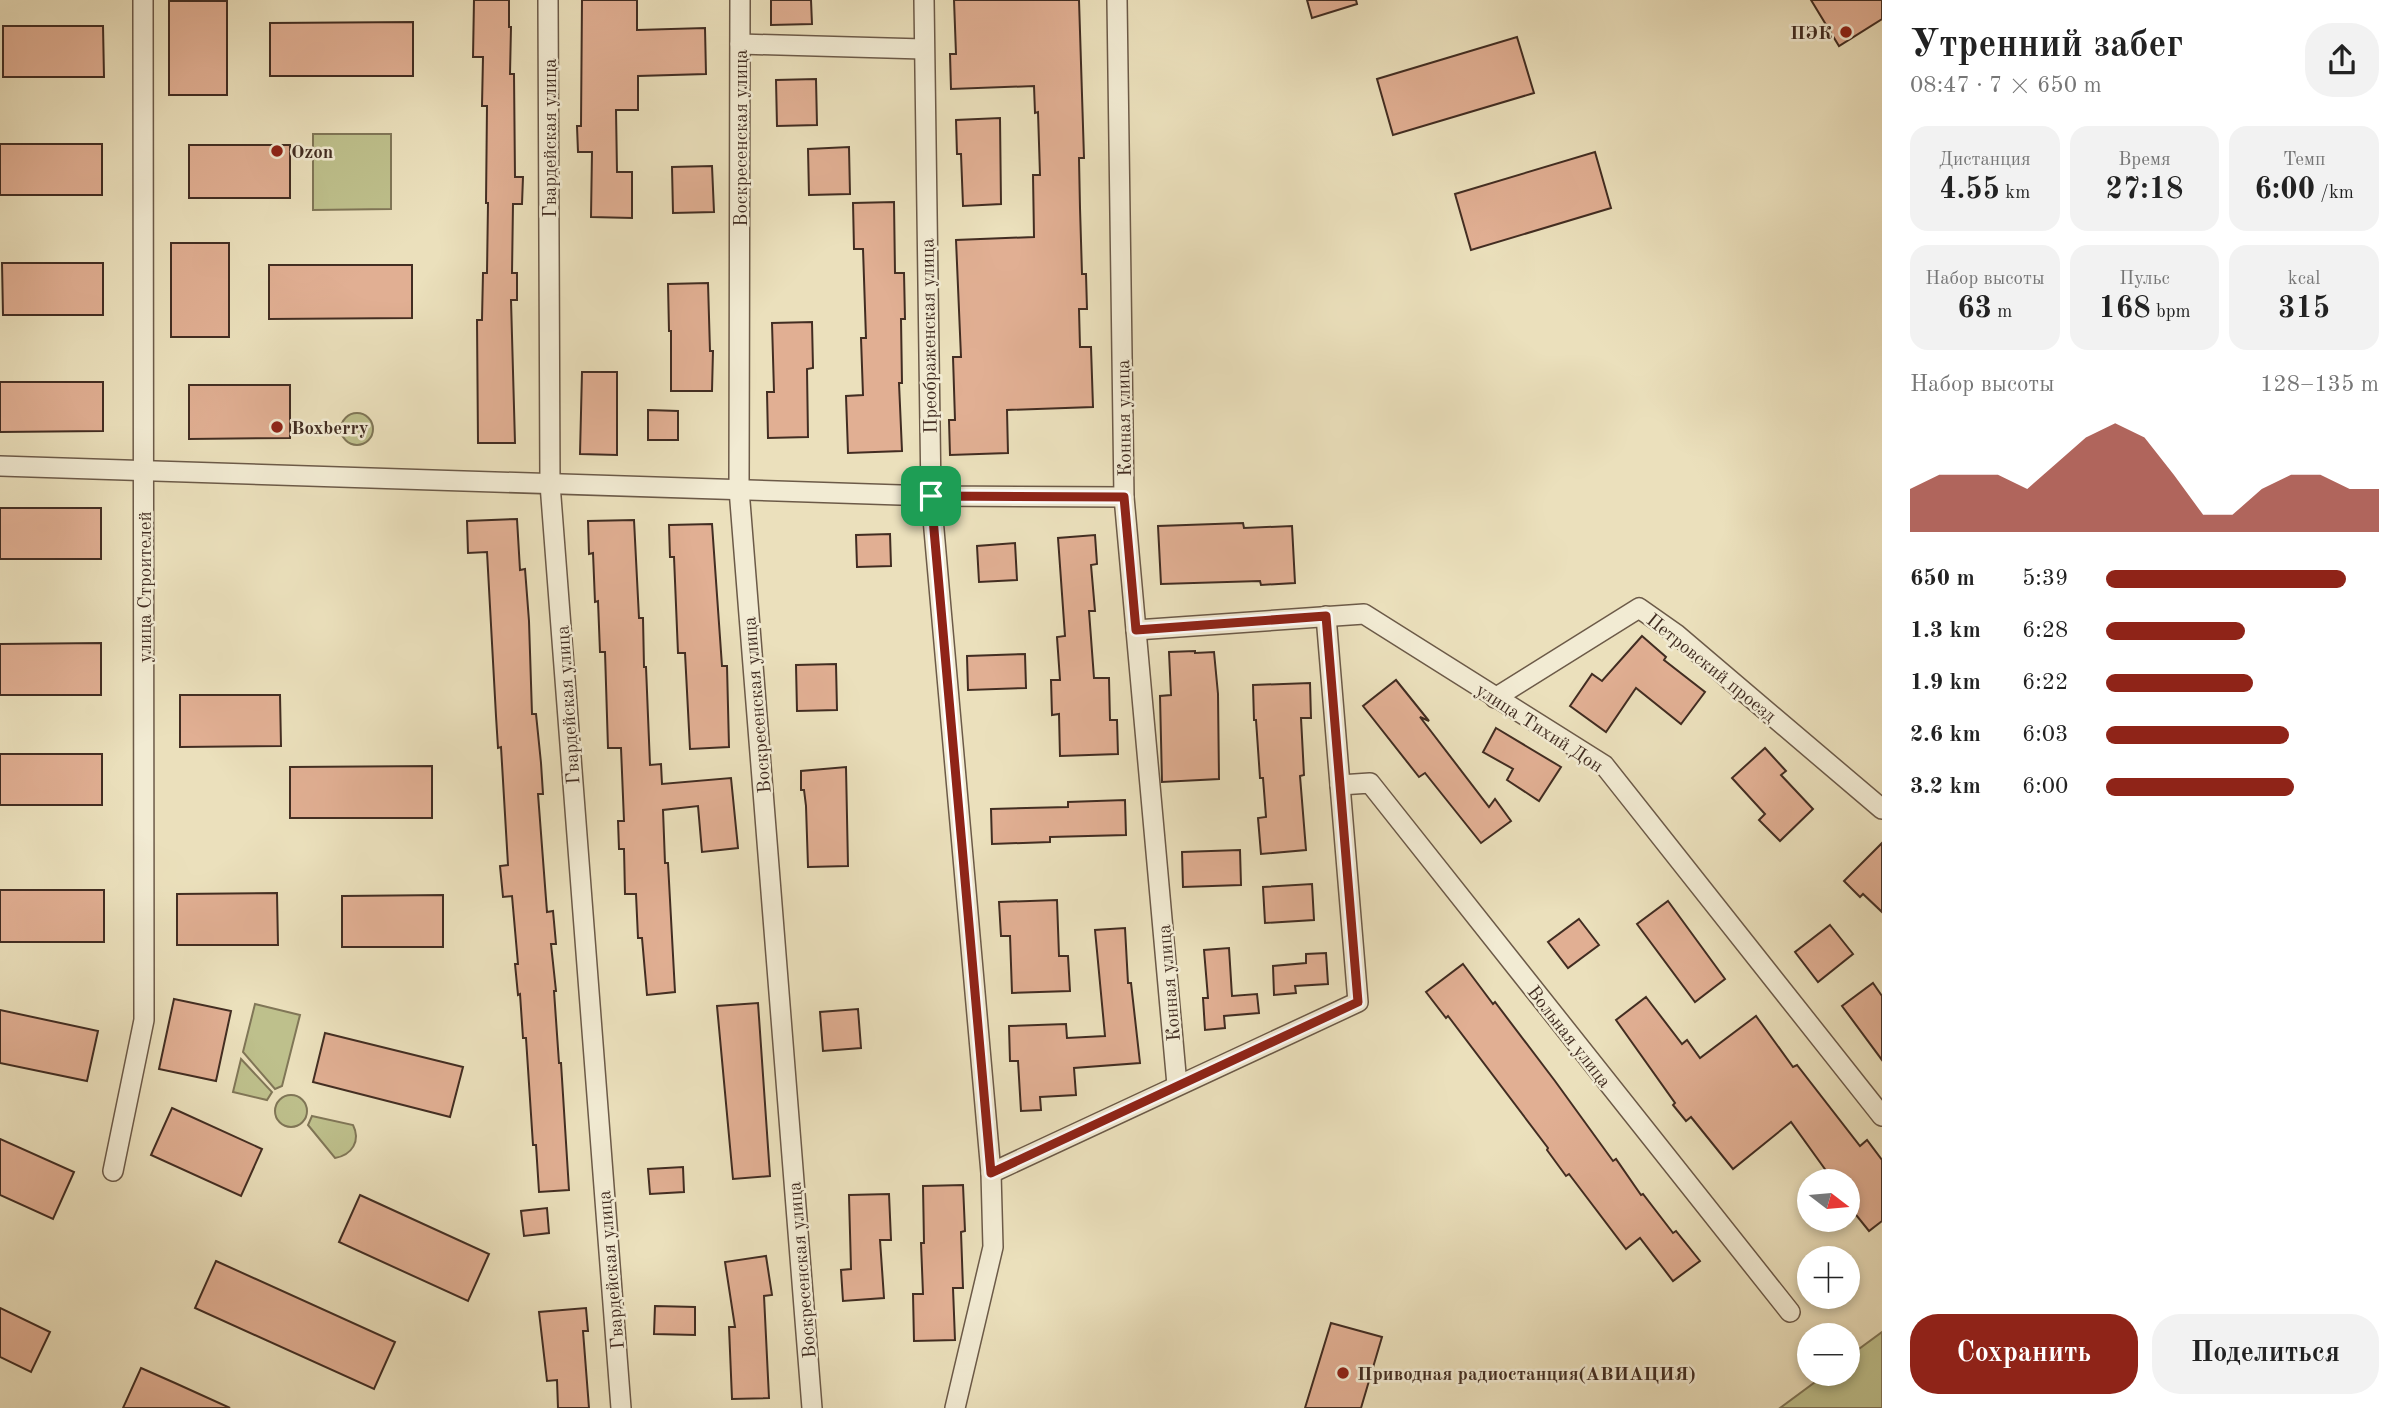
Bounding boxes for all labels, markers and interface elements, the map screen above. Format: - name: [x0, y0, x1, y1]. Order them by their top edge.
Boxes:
- button: share: [2305, 23, 2379, 97]
- marker: ПЭК: [1838, 24, 1854, 40]
- place label: ПЭК: [1790, 25, 1832, 44]
- text: Утренний забег: [1910, 27, 2183, 65]
- street label: Воскресенская улица: [733, 49, 752, 227]
- street label: Гвардейская улица: [542, 58, 561, 218]
- text: 08:47 · 7 × 650 m: [1910, 74, 2102, 97]
- marker: Ozon: [269, 143, 285, 159]
- place label: Ozon: [291, 144, 333, 163]
- text: Дистанция: [1939, 151, 2031, 170]
- text: Время: [2118, 151, 2171, 170]
- text: Темп: [2283, 151, 2325, 170]
- text: 4.55: [1939, 175, 2000, 205]
- text: 27:18: [2105, 175, 2183, 205]
- text: 6:00: [2254, 175, 2315, 205]
- text: km: [2000, 184, 2030, 203]
- text: /km: [2315, 184, 2354, 203]
- street label: Преображенская улица: [919, 237, 942, 434]
- text: Набор высоты: [1925, 270, 2044, 289]
- text: Пульс: [2119, 270, 2170, 289]
- text: kcal: [2288, 270, 2321, 289]
- text: 63: [1957, 294, 1992, 324]
- text: 168: [2098, 294, 2151, 324]
- text: 315: [2278, 294, 2330, 324]
- text: m: [1992, 303, 2012, 322]
- text: bpm: [2151, 303, 2191, 322]
- street label: Конная улица: [1115, 359, 1136, 477]
- text: Набор высоты: [1910, 373, 2054, 396]
- text: 128–135 m: [2260, 373, 2379, 396]
- marker: Boxberry: [269, 419, 285, 435]
- place label: Boxberry: [291, 420, 369, 439]
- pin: [901, 466, 961, 526]
- icon: arrive: [912, 477, 950, 515]
- street label: улица Строителей: [137, 511, 156, 663]
- text: 650 m: [1910, 567, 1975, 590]
- text: 5:39: [2022, 567, 2068, 590]
- street label: Петровский проезд: [1642, 611, 1779, 727]
- street label: Воскресенская улица: [741, 615, 776, 794]
- text: 1.3 km: [1910, 619, 1981, 642]
- text: 6:28: [2022, 619, 2068, 642]
- street label: Гвардейская улица: [554, 624, 585, 785]
- text: 1.9 km: [1910, 671, 1981, 694]
- text: 6:22: [2022, 671, 2068, 694]
- street label: улица Тихий Дон: [1472, 681, 1606, 777]
- text: 2.6 km: [1910, 723, 1981, 746]
- text: 6:03: [2022, 723, 2068, 746]
- text: 3.2 km: [1910, 775, 1981, 798]
- text: 6:00: [2022, 775, 2068, 798]
- street label: Конная улица: [1156, 923, 1185, 1042]
- street label: Вольная улица: [1523, 983, 1614, 1093]
- north arrow: [1797, 1169, 1860, 1232]
- map controls: [1797, 1169, 1860, 1386]
- street label: Воскресенская улица: [786, 1180, 821, 1359]
- street label: Гвардейская улица: [596, 1189, 629, 1350]
- button: +: [1797, 1246, 1860, 1309]
- button: Сохранить: [1910, 1314, 2138, 1394]
- button: Поделиться: [2152, 1314, 2379, 1394]
- button: −: [1797, 1323, 1860, 1386]
- marker: Приводная радиостанция(АВИАЦИЯ): [1335, 1365, 1351, 1381]
- place label: Приводная радиостанция(АВИАЦИЯ): [1357, 1366, 1696, 1385]

